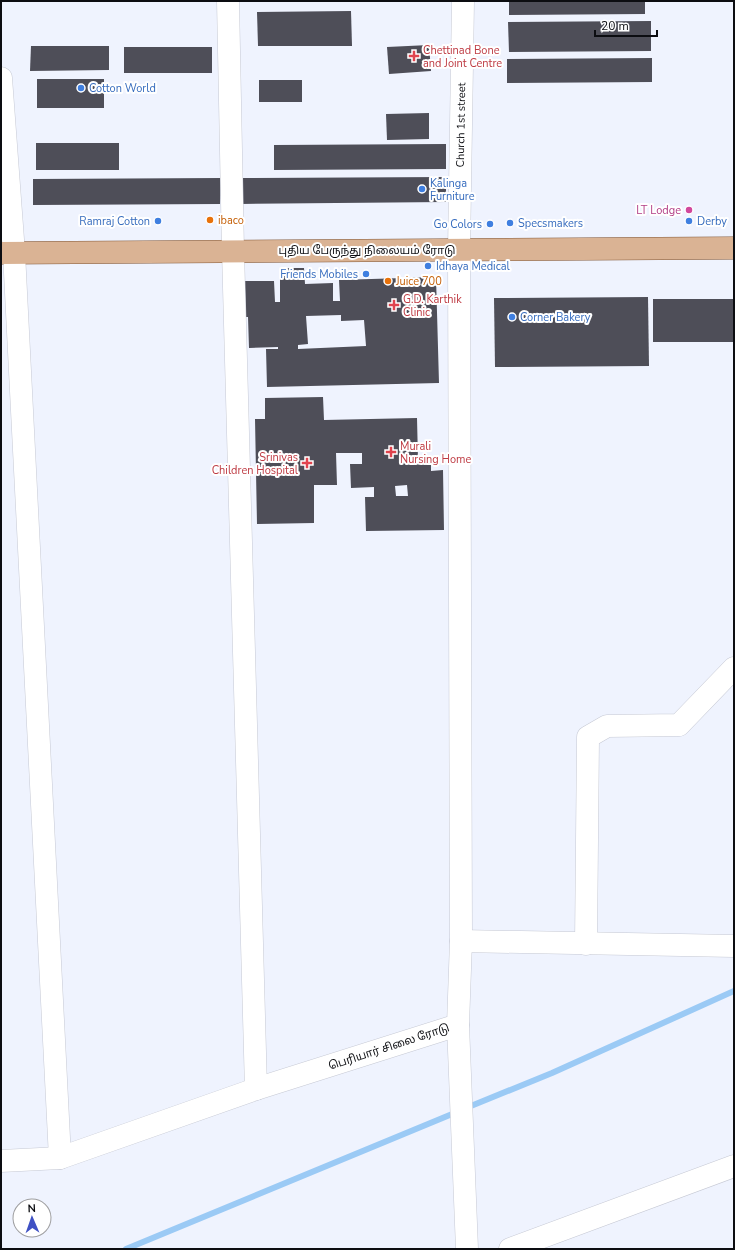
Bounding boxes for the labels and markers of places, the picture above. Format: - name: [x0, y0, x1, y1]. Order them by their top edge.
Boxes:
- place label: Chettinad Bone and Joint Centre: [423, 43, 502, 71]
- marker: Chettinad Bone and Joint Centre: [408, 50, 420, 62]
- place label: Cotton World: [89, 81, 156, 96]
- marker: Cotton World: [76, 83, 86, 93]
- place label: Kalinga Furniture: [430, 176, 475, 204]
- marker: Kalinga Furniture: [417, 184, 427, 194]
- place label: LT Lodge: [636, 203, 681, 218]
- marker: LT Lodge: [684, 205, 694, 215]
- place label: ibaco: [218, 213, 244, 228]
- place label: Ramraj Cotton: [79, 214, 150, 229]
- place label: Derby: [697, 214, 727, 229]
- marker: ibaco: [205, 215, 215, 225]
- marker: Ramraj Cotton: [153, 216, 163, 226]
- place label: Specsmakers: [518, 216, 583, 231]
- marker: Derby: [684, 216, 694, 226]
- place label: Go Colors: [433, 217, 482, 232]
- marker: Specsmakers: [505, 218, 515, 228]
- marker: Go Colors: [485, 219, 495, 229]
- place label: Idhaya Medical: [436, 259, 511, 274]
- marker: Idhaya Medical: [423, 261, 433, 271]
- place label: Friends Mobiles: [280, 267, 358, 282]
- marker: Friends Mobiles: [361, 269, 371, 279]
- place label: Juice 700: [395, 274, 442, 289]
- marker: Juice 700: [383, 276, 393, 286]
- place label: G.D. Karthik Clinic: [403, 292, 462, 320]
- marker: G.D. Karthik Clinic: [388, 299, 400, 311]
- place label: Corner Bakery: [520, 310, 591, 325]
- marker: Corner Bakery: [507, 312, 517, 322]
- place label: Murali Nursing Home: [400, 439, 471, 467]
- marker: Murali Nursing Home: [385, 446, 397, 458]
- place label: Srinivas Children Hospital: [212, 450, 299, 478]
- marker: Srinivas Children Hospital: [301, 457, 313, 469]

